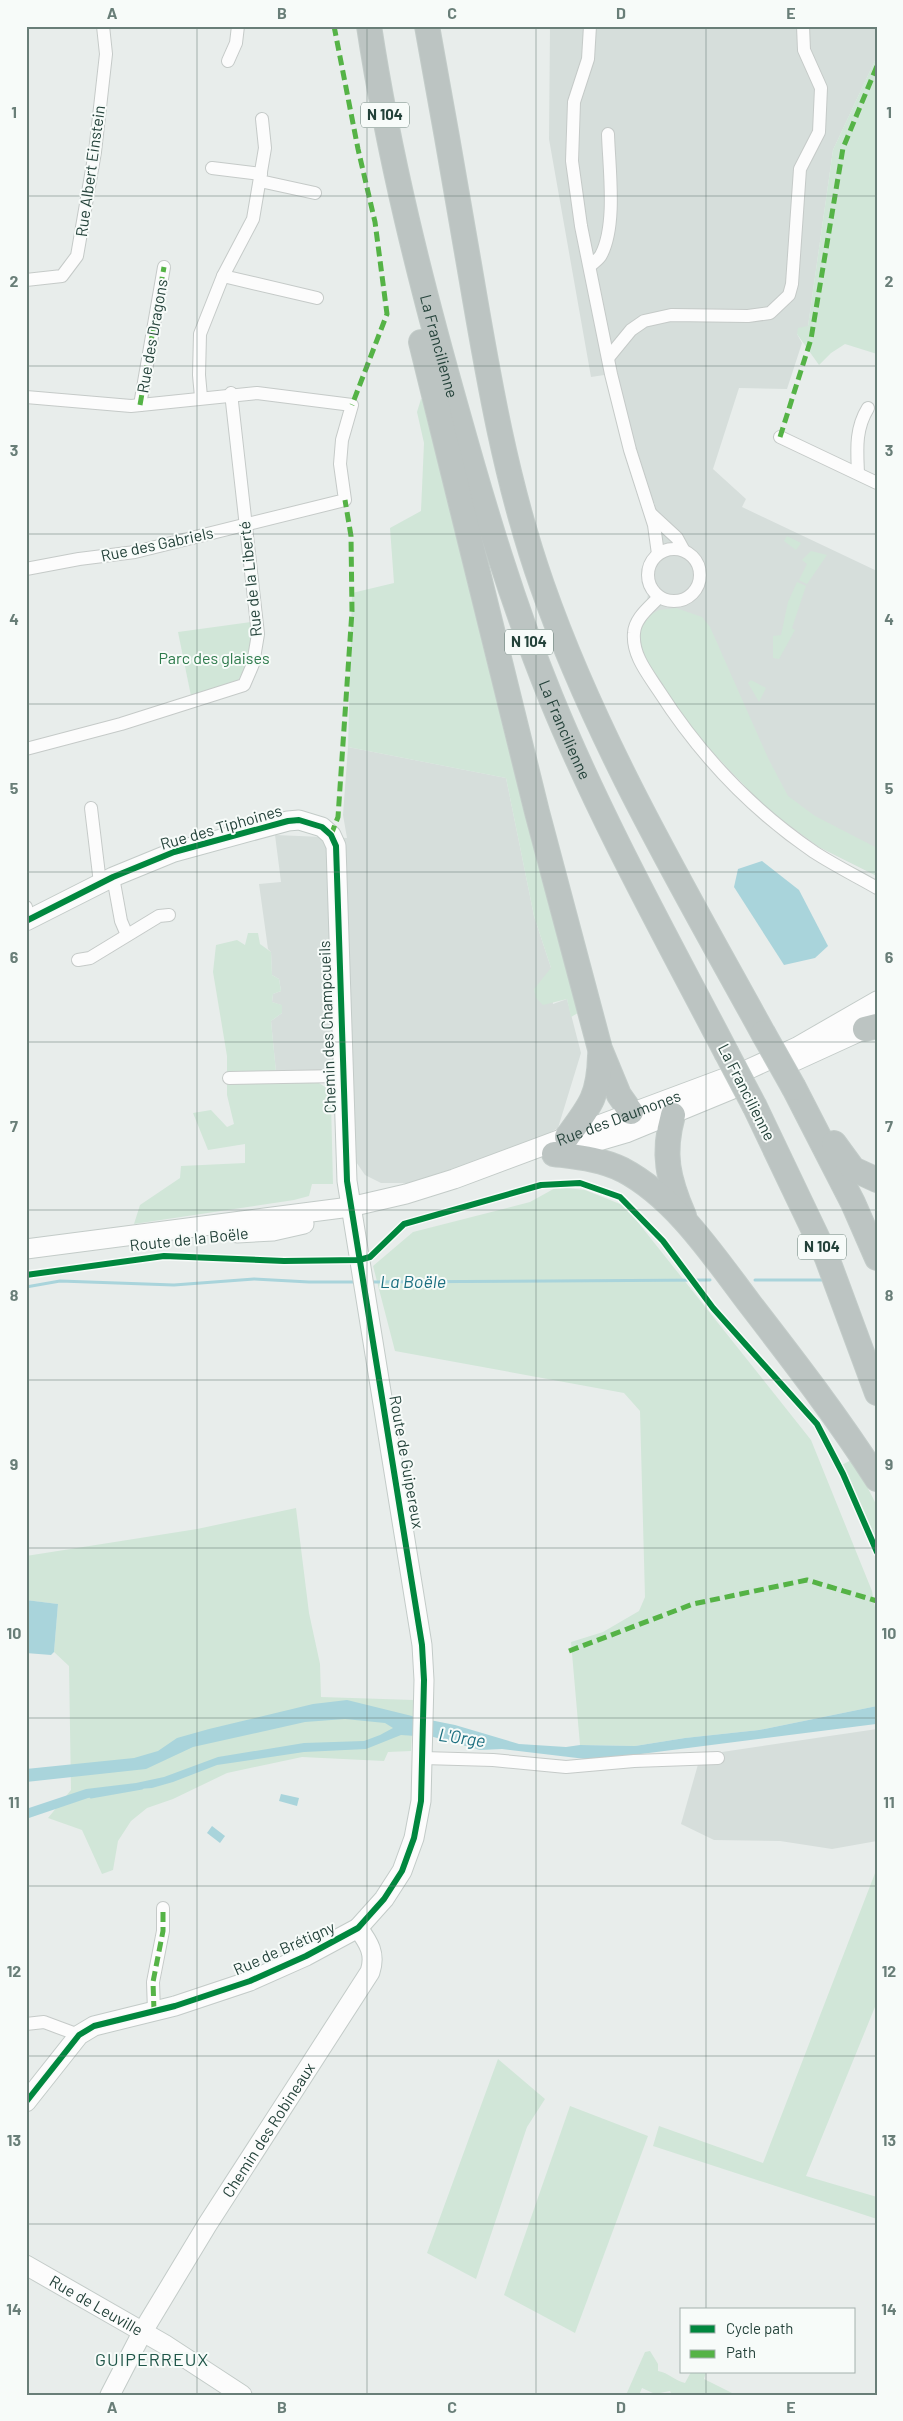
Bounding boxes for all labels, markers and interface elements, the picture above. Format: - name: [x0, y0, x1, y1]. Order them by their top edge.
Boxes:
- text: A: [107, 3, 118, 22]
- text: B: [277, 3, 287, 22]
- text: C: [447, 3, 457, 22]
- text: D: [616, 3, 626, 22]
- text: E: [786, 3, 796, 22]
- text: 1: [11, 102, 17, 121]
- road number: N 104: [361, 102, 409, 128]
- text: 1: [886, 102, 892, 121]
- street label: Rue Albert Einstein: [71, 104, 108, 238]
- text: 2: [10, 271, 19, 290]
- text: 2: [885, 271, 894, 290]
- street label: Rue des Dragons: [132, 277, 171, 394]
- street label: La Francilienne: [417, 292, 463, 400]
- text: 3: [10, 440, 18, 459]
- text: 3: [885, 440, 893, 459]
- street label: Rue de la Liberté: [234, 520, 265, 638]
- street label: Rue des Gabriels: [99, 522, 215, 565]
- text: 4: [9, 609, 19, 628]
- text: 4: [884, 609, 894, 628]
- road number: N 104: [505, 630, 553, 654]
- park label: Parc des glaises: [158, 648, 270, 667]
- street label: La Francilienne: [536, 677, 595, 782]
- text: 5: [10, 778, 19, 797]
- text: 5: [885, 778, 894, 797]
- street label: Rue des Tiphoines: [158, 800, 284, 853]
- street label: Chemin des Champcueils: [314, 940, 339, 1114]
- text: 6: [10, 947, 19, 966]
- text: 6: [885, 947, 894, 966]
- street label: La Francilienne: [715, 1040, 780, 1143]
- street label: Rue des Daumones: [553, 1085, 683, 1149]
- text: 7: [10, 1116, 18, 1135]
- text: 7: [885, 1116, 893, 1135]
- street label: Route de la Boële: [129, 1223, 249, 1254]
- road number: N 104: [798, 1234, 846, 1260]
- water label: La Boële: [380, 1270, 446, 1292]
- text: 8: [10, 1285, 19, 1304]
- text: 8: [885, 1285, 894, 1304]
- street label: Route de Guipereux: [386, 1394, 429, 1530]
- text: 9: [10, 1454, 18, 1473]
- text: 9: [885, 1454, 893, 1473]
- text: 10: [7, 1623, 21, 1642]
- text: 10: [882, 1623, 896, 1642]
- water label: L'Orge: [437, 1723, 487, 1751]
- text: 11: [8, 1792, 20, 1811]
- text: 11: [883, 1792, 895, 1811]
- street label: Rue de Brétigny: [230, 1916, 338, 1978]
- text: 12: [7, 1961, 21, 1980]
- text: 12: [882, 1961, 896, 1980]
- street label: Chemin des Robineaux: [217, 2058, 318, 2201]
- text: 13: [7, 2130, 21, 2149]
- text: 13: [882, 2130, 896, 2149]
- street label: Rue de Leuville: [47, 2271, 147, 2339]
- text: 14: [6, 2299, 22, 2318]
- text: 14: [881, 2299, 897, 2318]
- legend: [680, 2308, 856, 2374]
- text: Cycle path: [726, 2319, 793, 2337]
- text: Path: [726, 2343, 756, 2361]
- district label: GUIPERREUX: [95, 2348, 209, 2370]
- text: A: [107, 2397, 118, 2416]
- text: B: [277, 2397, 287, 2416]
- text: C: [447, 2397, 457, 2416]
- text: D: [616, 2397, 626, 2416]
- text: E: [786, 2397, 796, 2416]

